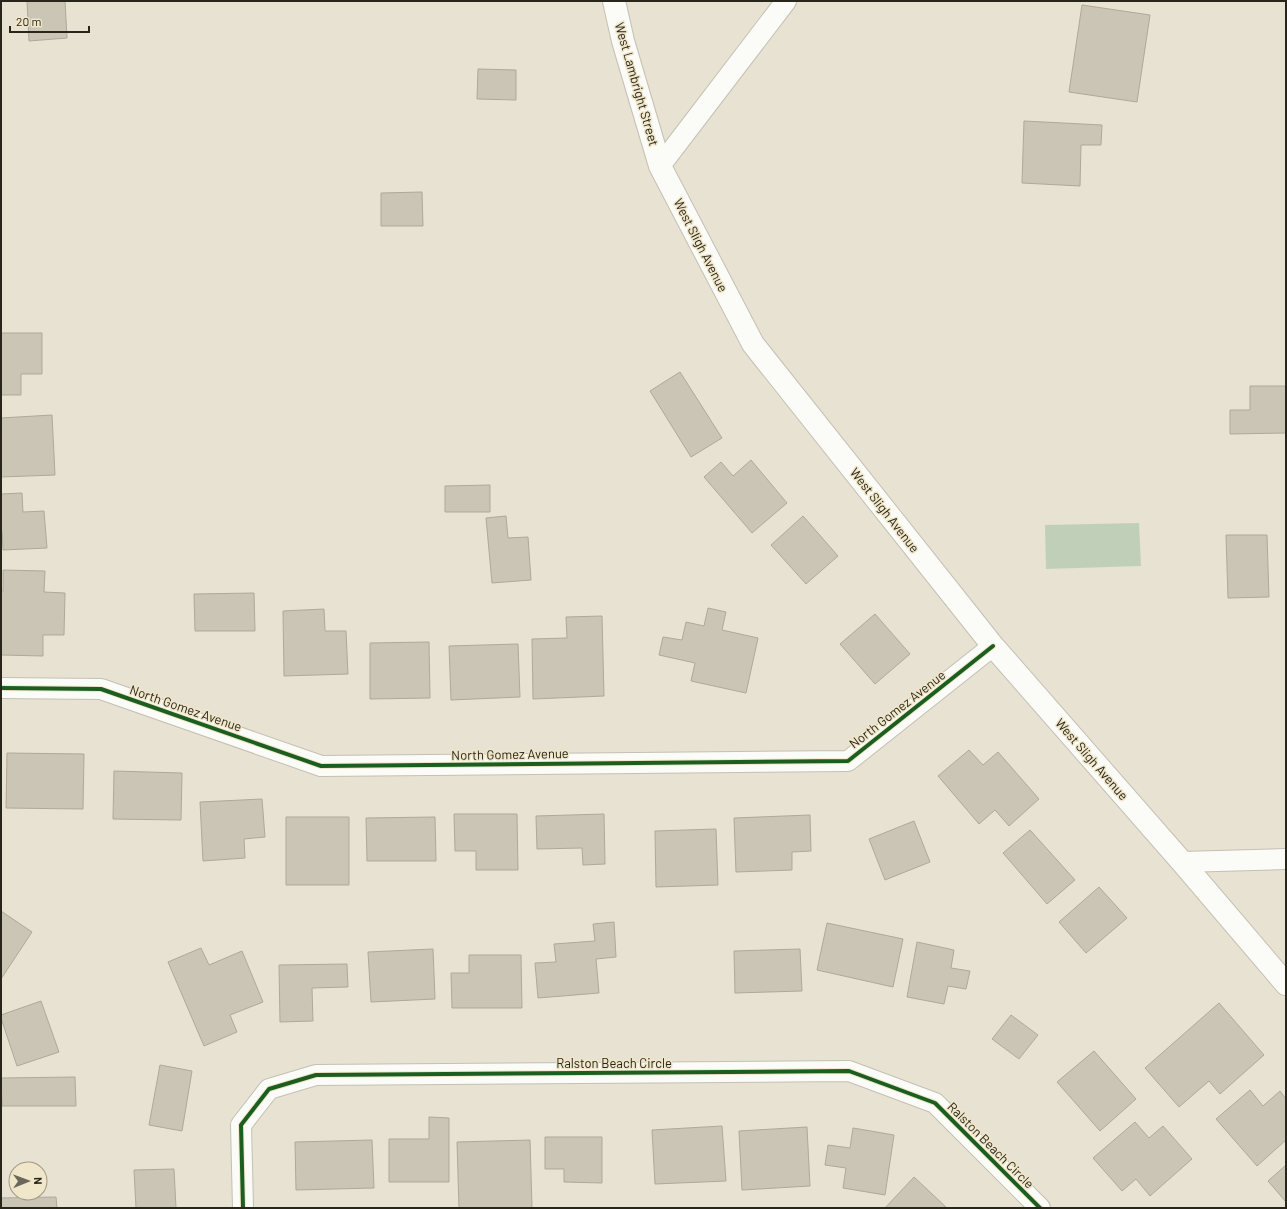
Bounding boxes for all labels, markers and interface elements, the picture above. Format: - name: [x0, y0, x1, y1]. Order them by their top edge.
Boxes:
- scale bar: [10, 8, 89, 34]
- text: 20 m: [16, 14, 42, 28]
- street label: West Lambright Street: [612, 20, 662, 148]
- street label: West Sligh Avenue: [671, 196, 732, 295]
- street label: West Sligh Avenue: [847, 465, 923, 556]
- street label: North Gomez Avenue: [846, 667, 948, 751]
- street label: North Gomez Avenue: [128, 681, 244, 735]
- street label: West Sligh Avenue: [1052, 715, 1132, 803]
- street label: North Gomez Avenue: [451, 745, 569, 763]
- street label: Ralston Beach Circle: [556, 1055, 672, 1071]
- street label: Ralston Beach Circle: [944, 1098, 1038, 1192]
- north arrow: [8, 1161, 48, 1201]
- text: N: [32, 1177, 45, 1185]

